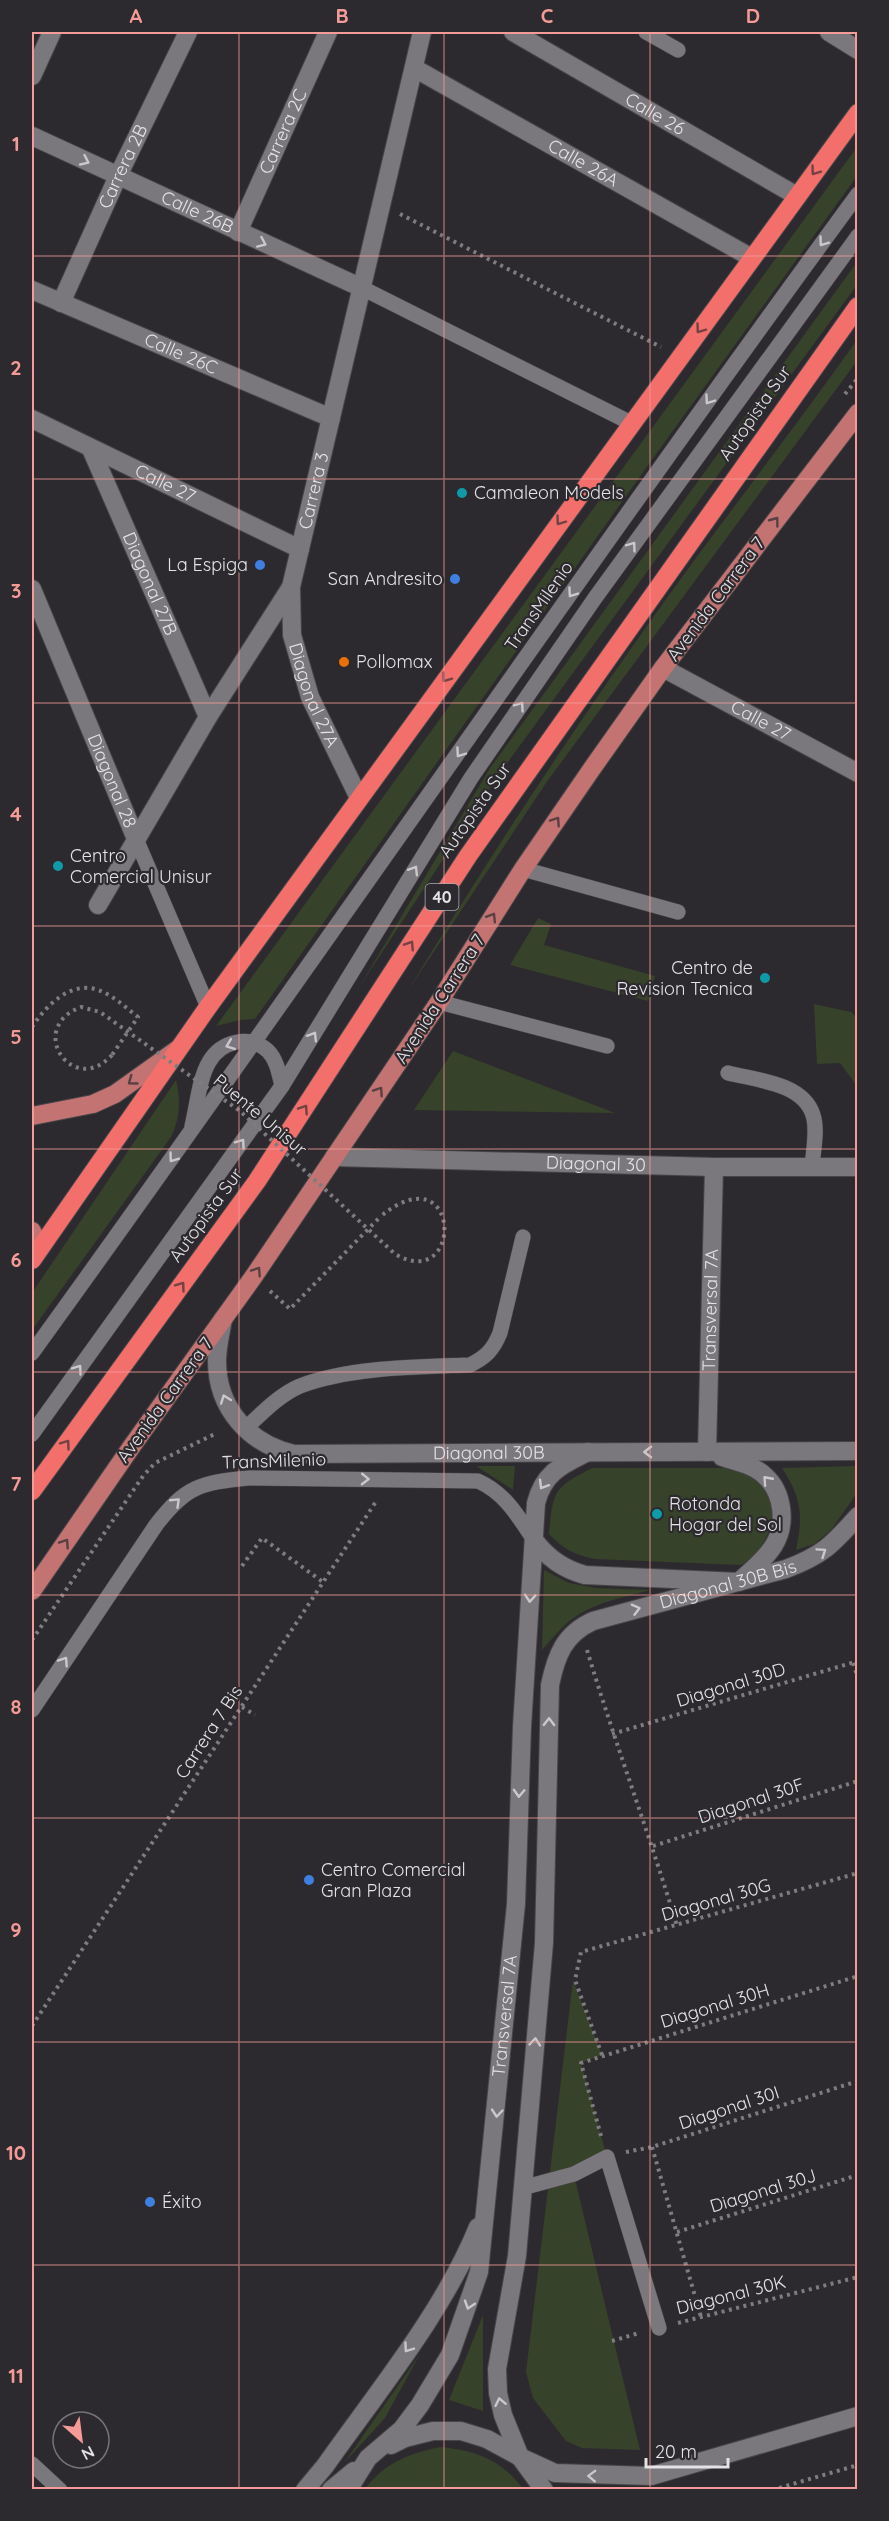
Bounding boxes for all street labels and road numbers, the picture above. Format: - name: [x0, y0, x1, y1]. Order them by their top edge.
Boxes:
- street label: Carrera 2C: [254, 85, 312, 178]
- street label: Calle 26: [621, 87, 690, 140]
- street label: Carrera 2B: [93, 120, 152, 212]
- street label: Calle 26A: [544, 134, 623, 192]
- street label: Calle 26B: [158, 185, 237, 238]
- street label: Calle 26C: [141, 328, 221, 379]
- street label: Autopista Sur: [713, 361, 796, 465]
- street label: Carrera 3: [293, 450, 333, 531]
- street label: Calle 27: [131, 459, 200, 508]
- street label: Diagonal 27B: [118, 528, 183, 639]
- street label: Avenida Carrera 7: [661, 532, 770, 665]
- street label: TransMilenio: [499, 556, 578, 655]
- street label: Diagonal 27A: [284, 640, 345, 751]
- street label: Calle 27: [727, 695, 795, 746]
- street label: Diagonal 28: [83, 730, 142, 831]
- street label: Autopista Sur: [433, 758, 516, 862]
- road number: 40: [426, 884, 458, 910]
- street label: Avenida Carrera 7: [389, 930, 490, 1068]
- street label: Puente Unisur: [209, 1069, 312, 1161]
- street label: Diagonal 30: [546, 1151, 646, 1176]
- street label: Autopista Sur: [164, 1163, 248, 1266]
- street label: Transversal 7A: [697, 1248, 723, 1371]
- street label: Avenida Carrera 7: [111, 1332, 218, 1467]
- street label: Diagonal 30B: [433, 1441, 545, 1464]
- street label: TransMilenio: [221, 1447, 326, 1474]
- street label: Diagonal 30B Bis: [657, 1554, 800, 1614]
- street label: Diagonal 30D: [674, 1657, 788, 1712]
- street label: Carrera 7 Bis: [170, 1681, 247, 1783]
- street label: Diagonal 30F: [695, 1773, 807, 1828]
- street label: Diagonal 30G: [659, 1873, 773, 1926]
- street label: Transversal 7A: [487, 1954, 522, 2078]
- street label: Diagonal 30H: [657, 1978, 772, 2033]
- street label: Diagonal 30I: [676, 2080, 782, 2135]
- street label: Diagonal 30J: [707, 2163, 819, 2218]
- street label: Diagonal 30K: [674, 2270, 788, 2319]

